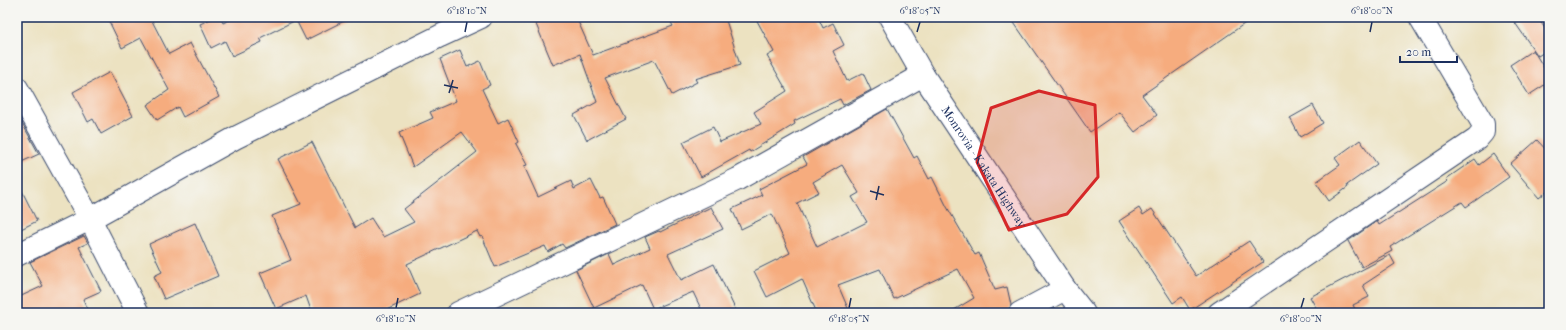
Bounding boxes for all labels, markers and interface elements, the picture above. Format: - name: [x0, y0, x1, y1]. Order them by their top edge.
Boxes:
- text: 6°18'10"N: [447, 5, 488, 17]
- text: 6°18'05"N: [899, 5, 941, 17]
- text: 6°18'00"N: [1351, 5, 1394, 17]
- scale bar: [1400, 38, 1457, 64]
- text: 20 m: [1406, 45, 1431, 59]
- street label: Monrovia - Kakata Highway: [939, 103, 1030, 231]
- text: 6°18'10"N: [376, 313, 417, 325]
- text: 6°18'05"N: [828, 313, 870, 325]
- text: 6°18'00"N: [1280, 313, 1323, 325]

